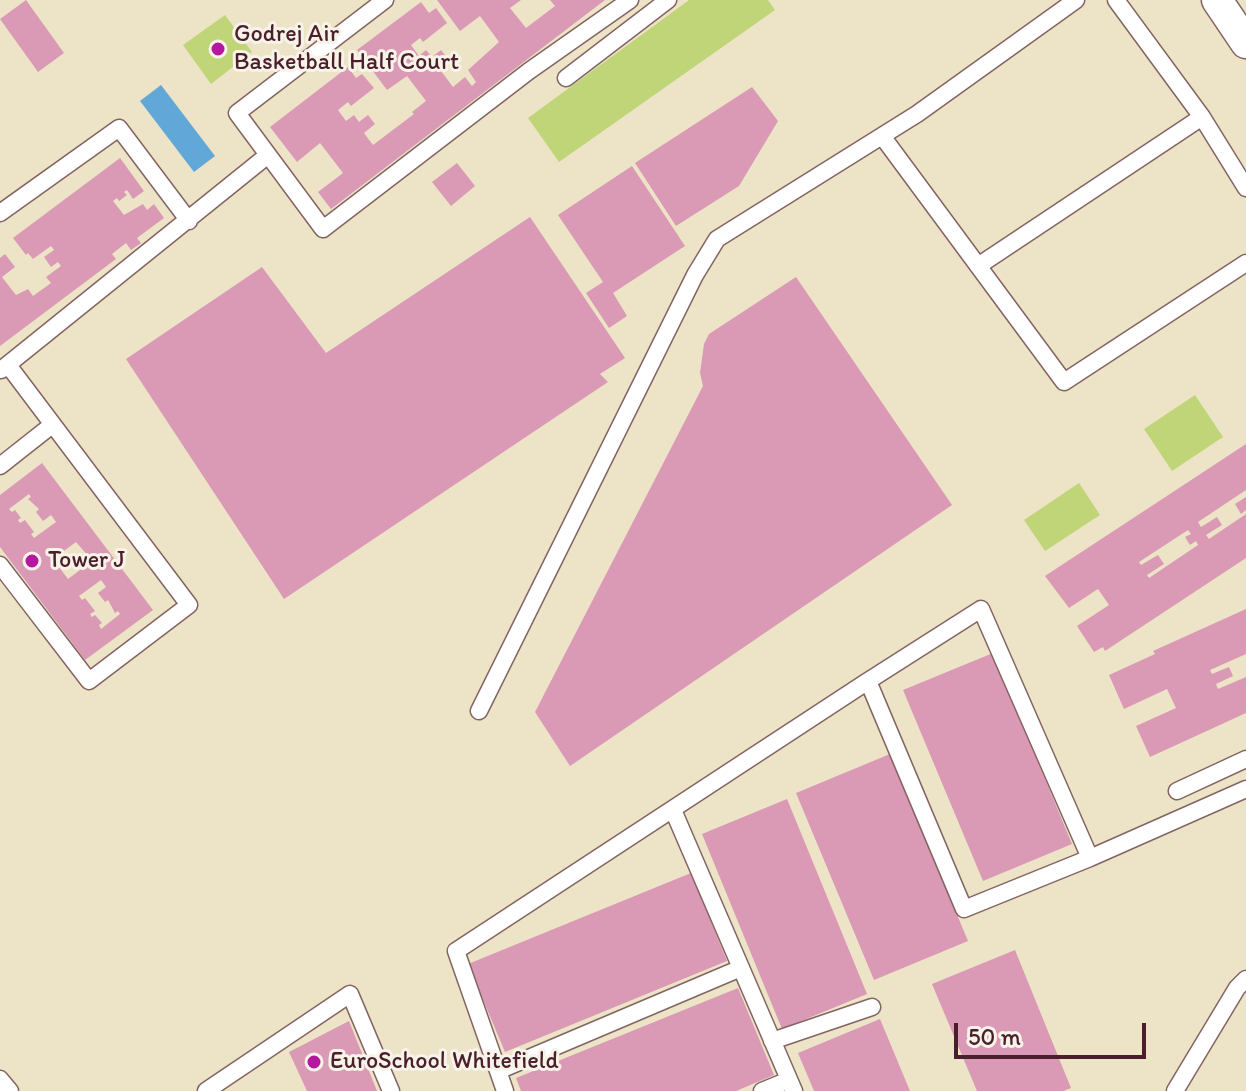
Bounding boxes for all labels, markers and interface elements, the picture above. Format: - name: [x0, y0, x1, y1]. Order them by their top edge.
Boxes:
- place label: Godrej Air Basketball Half Court: [234, 21, 459, 77]
- marker: Godrej Air Basketball Half Court: [209, 40, 227, 58]
- place label: Tower J: [48, 547, 125, 575]
- marker: Tower J: [23, 552, 41, 570]
- scale bar: [958, 1007, 1150, 1057]
- text: 50 m: [968, 1022, 1021, 1051]
- place label: EuroSchool Whitefield: [330, 1048, 559, 1076]
- marker: EuroSchool Whitefield: [305, 1053, 323, 1071]

